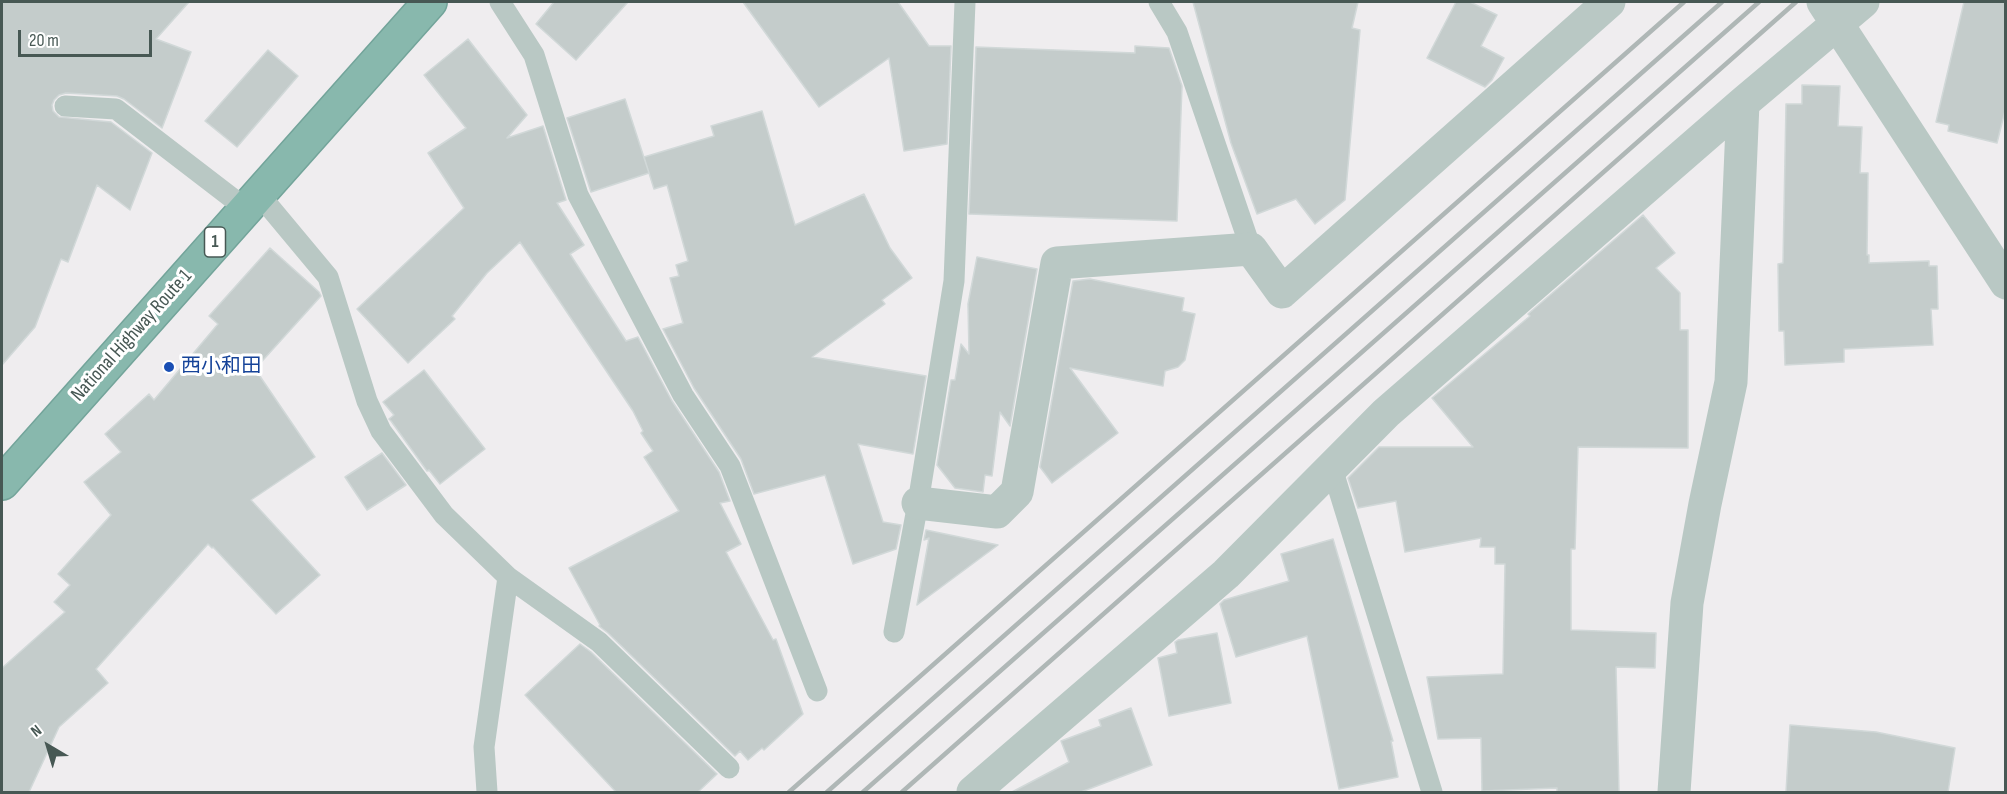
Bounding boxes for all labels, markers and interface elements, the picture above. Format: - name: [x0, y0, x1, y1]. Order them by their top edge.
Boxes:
- scale bar: [21, 18, 154, 56]
- text: 20 m: [29, 30, 59, 51]
- road number: 1: [204, 227, 226, 257]
- street label: National Highway Route 1: [67, 265, 197, 407]
- place label: 西小和田: [181, 355, 261, 379]
- marker: 西小和田: [162, 360, 176, 374]
- north arrow: [18, 716, 78, 776]
- text: N: [27, 721, 46, 742]

